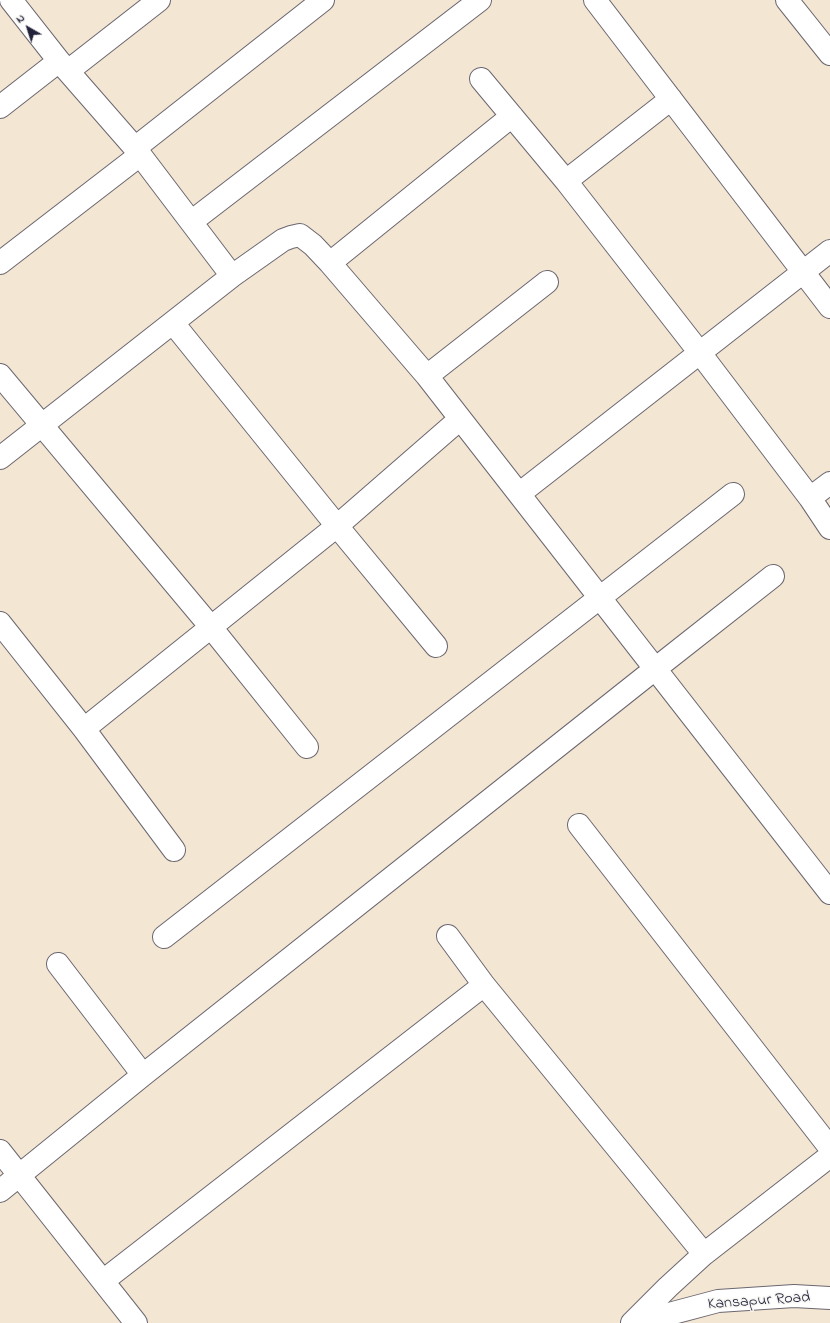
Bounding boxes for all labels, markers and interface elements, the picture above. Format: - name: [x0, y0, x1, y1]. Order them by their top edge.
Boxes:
- north arrow: [8, 8, 48, 48]
- text: N: [13, 10, 28, 27]
- street label: Kansapur Road: [707, 1289, 811, 1315]

